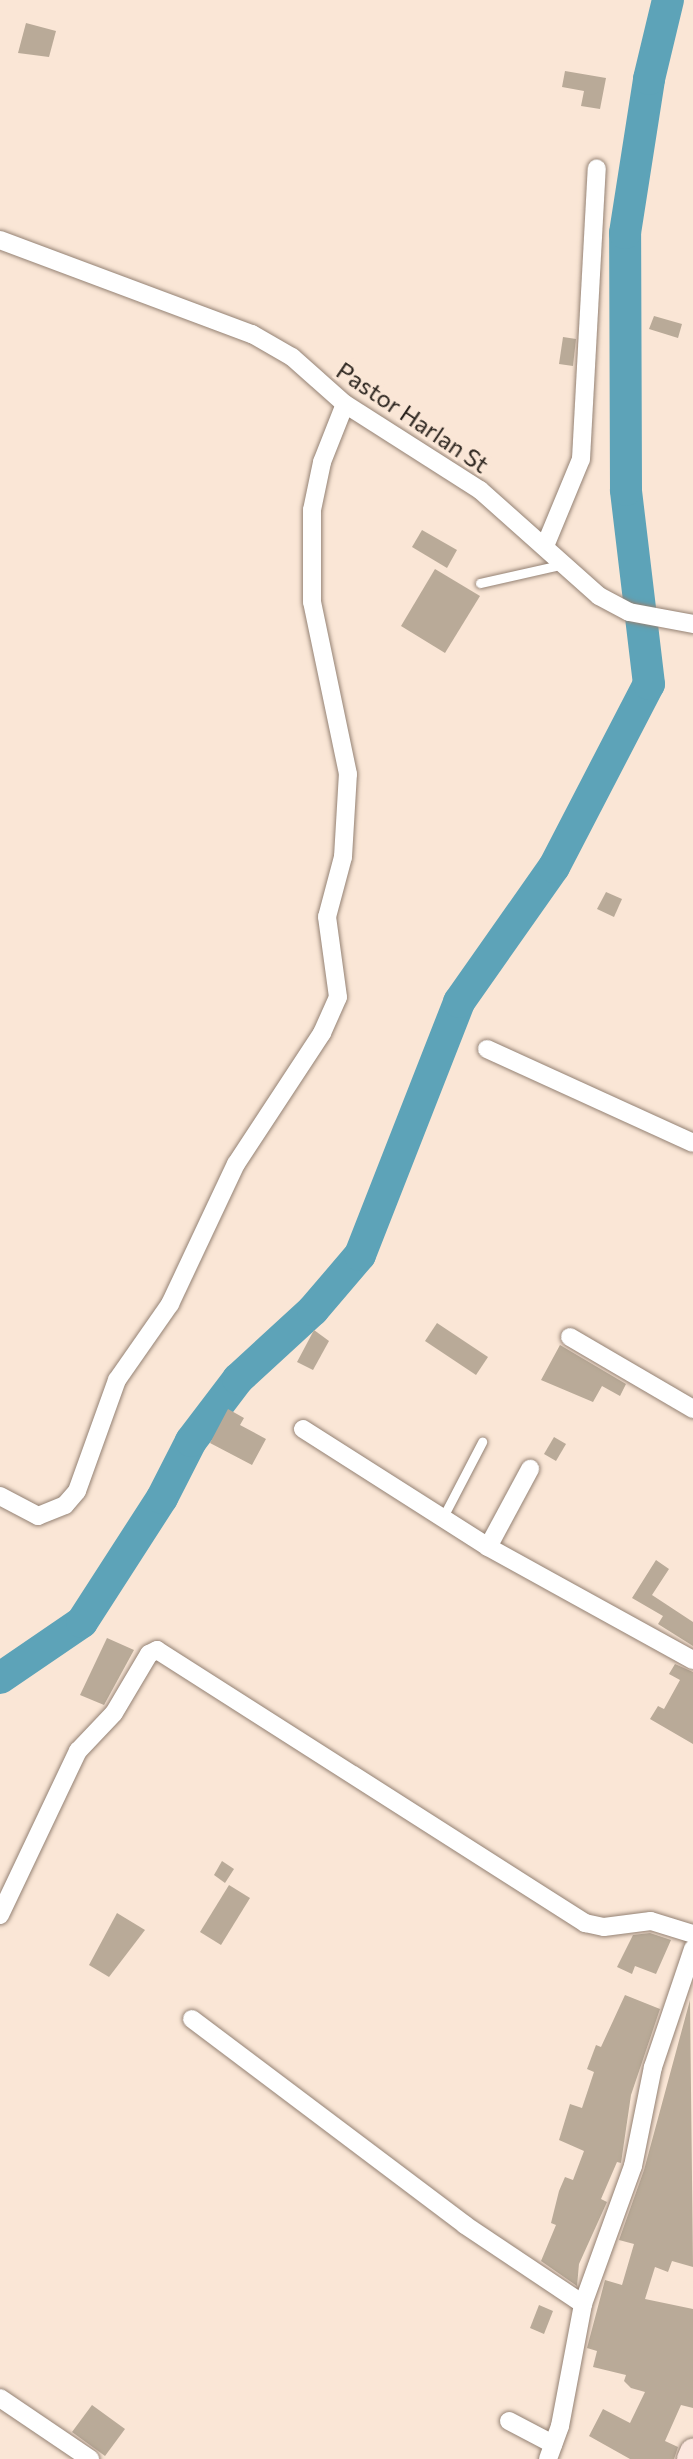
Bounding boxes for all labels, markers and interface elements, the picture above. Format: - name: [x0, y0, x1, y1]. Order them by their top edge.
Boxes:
- street label: Pastor Harlan St: [331, 355, 495, 479]

